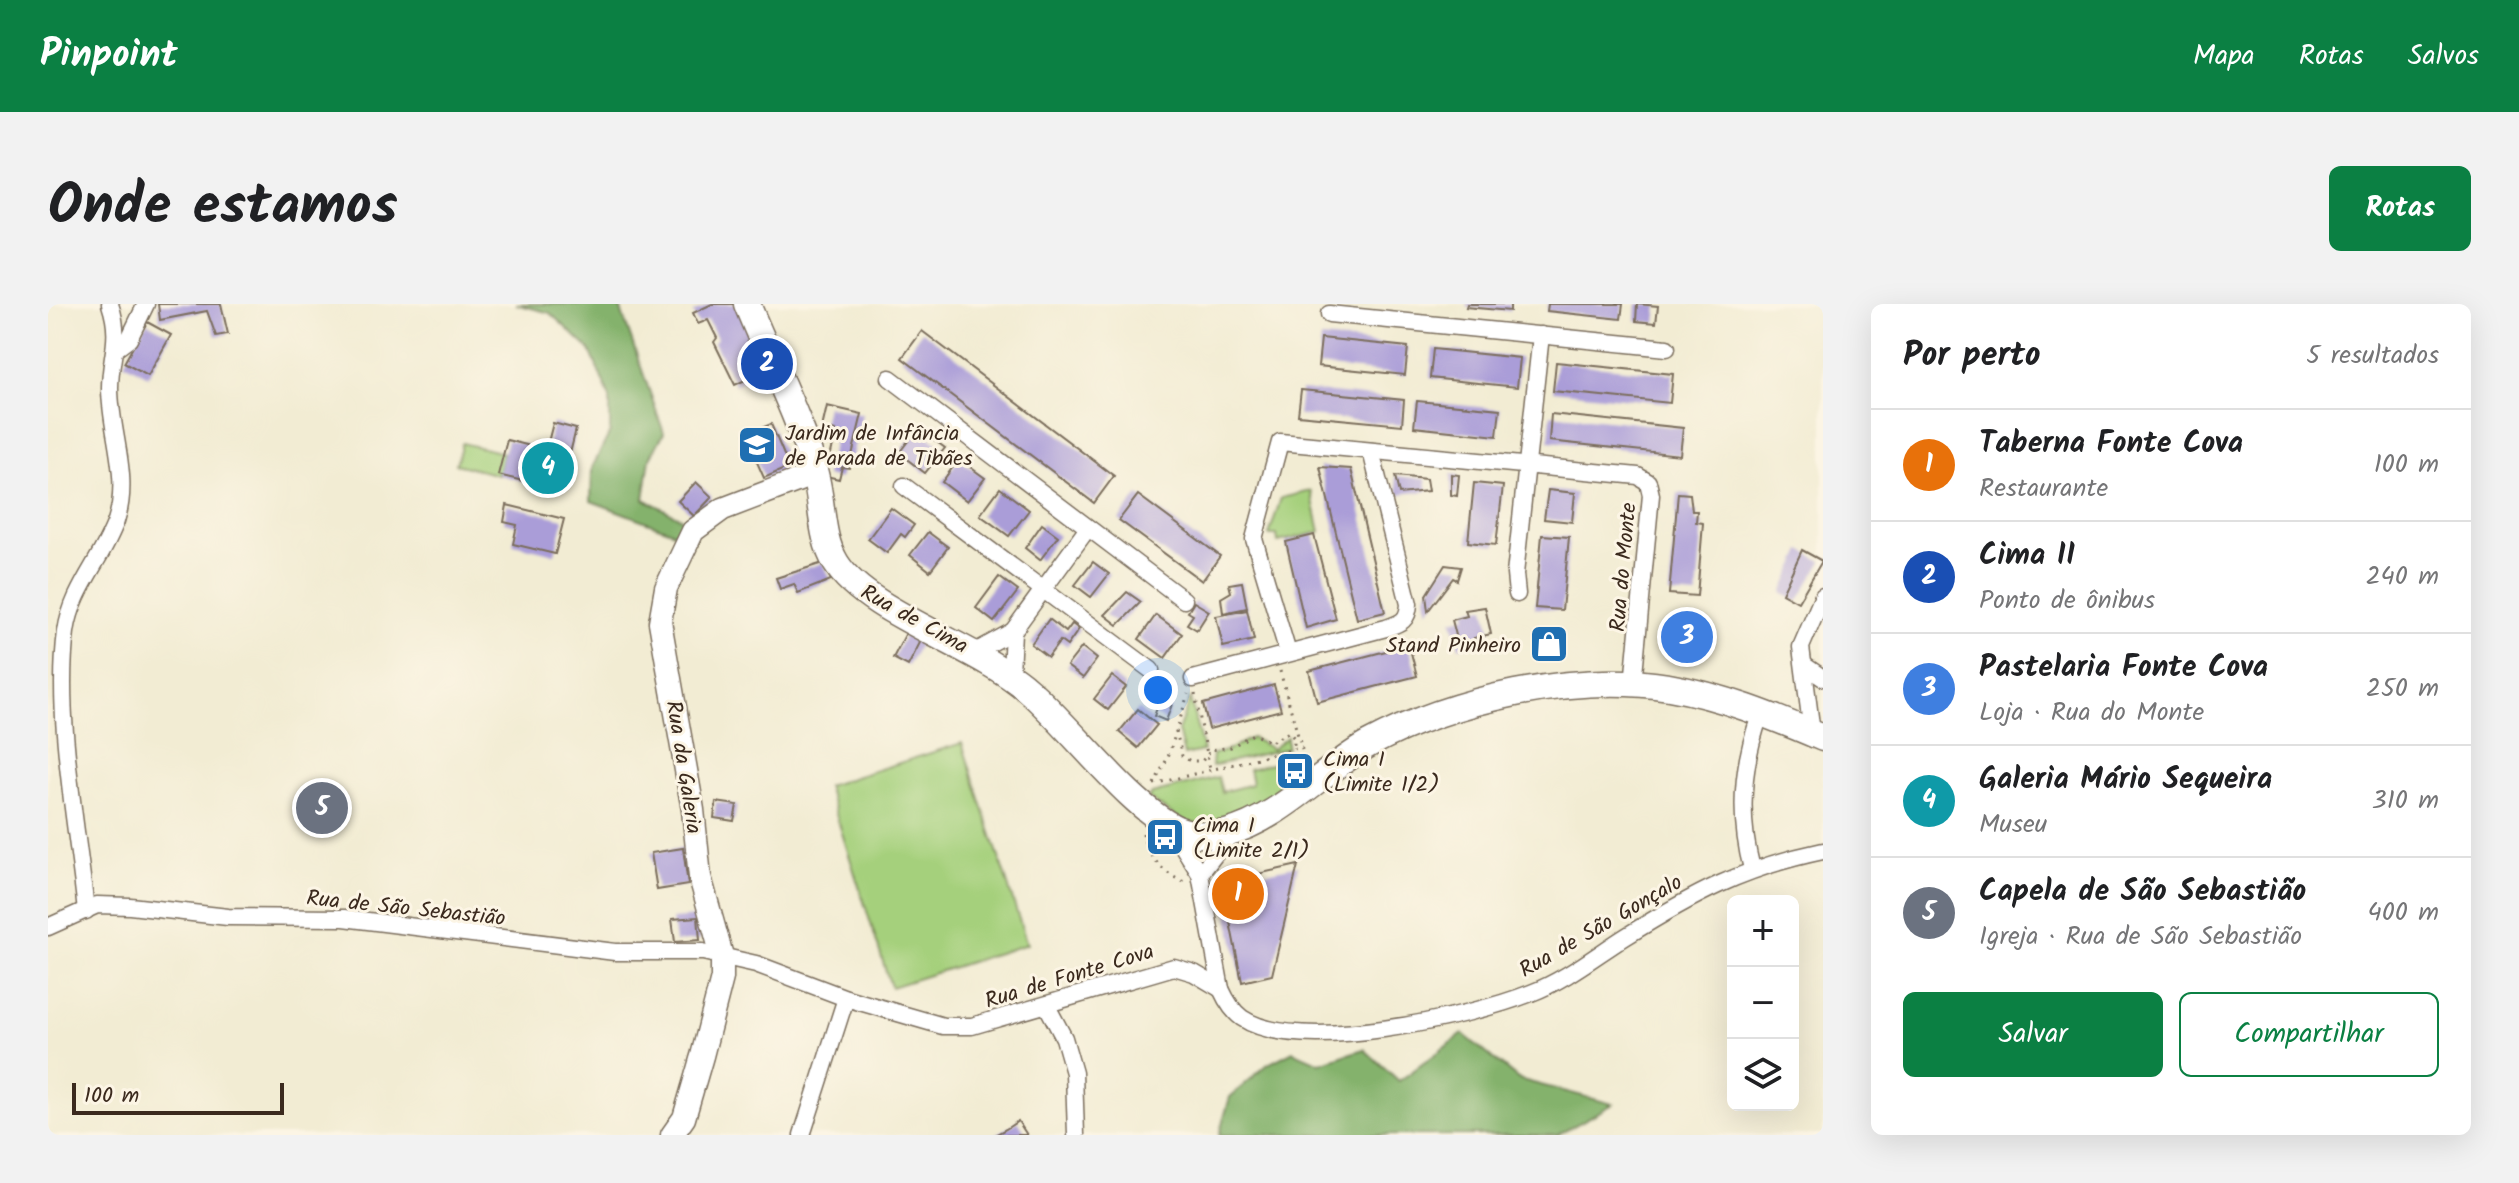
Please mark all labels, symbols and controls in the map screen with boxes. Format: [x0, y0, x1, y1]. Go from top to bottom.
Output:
text: Pinpoint [40, 26, 178, 86]
text: Mapa [2193, 34, 2255, 79]
text: Rotas [2299, 34, 2364, 79]
text: Salvos [2408, 34, 2479, 79]
text: Onde estamos [48, 163, 398, 253]
button: Rotas [2329, 166, 2471, 251]
text: Por perto [1903, 329, 2041, 383]
pin: 2 [741, 334, 793, 394]
text: 5 resultados [2306, 335, 2439, 377]
place label: Jardim de Infância de Parada de Tibães [785, 417, 973, 477]
text: Taberna Fonte Cova [1979, 420, 2243, 468]
school or university icon: Jardim de Infância de Parada de Tibães [736, 424, 778, 466]
pin: 4 [522, 438, 574, 498]
text: 1 [1925, 444, 1933, 486]
text: 100 m [2374, 444, 2439, 486]
text: Restaurante [1979, 468, 2108, 510]
street label: Rua do Monte [1601, 501, 1648, 633]
text: Cima II [1979, 532, 2075, 580]
text: 2 [1921, 556, 1937, 598]
text: 240 m [2365, 556, 2439, 598]
street label: Rua de Cima [853, 576, 974, 664]
text: Ponto de ônibus [1979, 580, 2155, 622]
pin: 3 [1661, 607, 1713, 667]
shop icon: Stand Pinheiro [1528, 623, 1570, 665]
place label: Stand Pinheiro [1386, 629, 1521, 664]
text: Pastelaria Fonte Cova [1979, 644, 2268, 692]
text: 3 [1922, 668, 1936, 710]
text: 250 m [2366, 668, 2439, 710]
your location [1138, 670, 1178, 710]
text: Loja · Rua do Monte [1979, 692, 2204, 734]
street label: Rua da Galeria [655, 698, 710, 837]
place label: Cima I (Limite 1/2) [1323, 743, 1439, 803]
bus stop icon: Cima I (Limite 1/2) [1274, 750, 1316, 792]
text: Galeria Mário Sequeira [1979, 756, 2272, 804]
pin: 5 [296, 778, 348, 838]
text: 4 [1922, 780, 1936, 822]
text: 310 m [2372, 780, 2439, 822]
text: Museu [1979, 804, 2047, 846]
place label: Cima I (Limite 2/1) [1193, 809, 1309, 869]
bus stop icon: Cima I (Limite 2/1) [1144, 816, 1186, 858]
pin: 1 [1212, 864, 1264, 924]
street label: Rua de São Gonçalo [1513, 866, 1690, 988]
text: Capela de São Sebastião [1979, 868, 2306, 916]
street label: Rua de São Sebastião [304, 882, 507, 937]
text: 5 [1922, 892, 1936, 934]
text: 400 m [2368, 892, 2439, 934]
map controls [1727, 895, 1799, 1111]
button: + [1727, 895, 1799, 967]
text: Igreja · Rua de São Sebastião [1979, 916, 2302, 958]
street label: Rua de Fonte Cova [981, 935, 1159, 1020]
button: − [1727, 967, 1799, 1039]
button: Salvar [1903, 992, 2163, 1077]
button: Compartilhar [2179, 992, 2439, 1077]
button: layers [1727, 1039, 1799, 1111]
scale bar [72, 1079, 284, 1115]
text: 100 m [84, 1079, 139, 1114]

